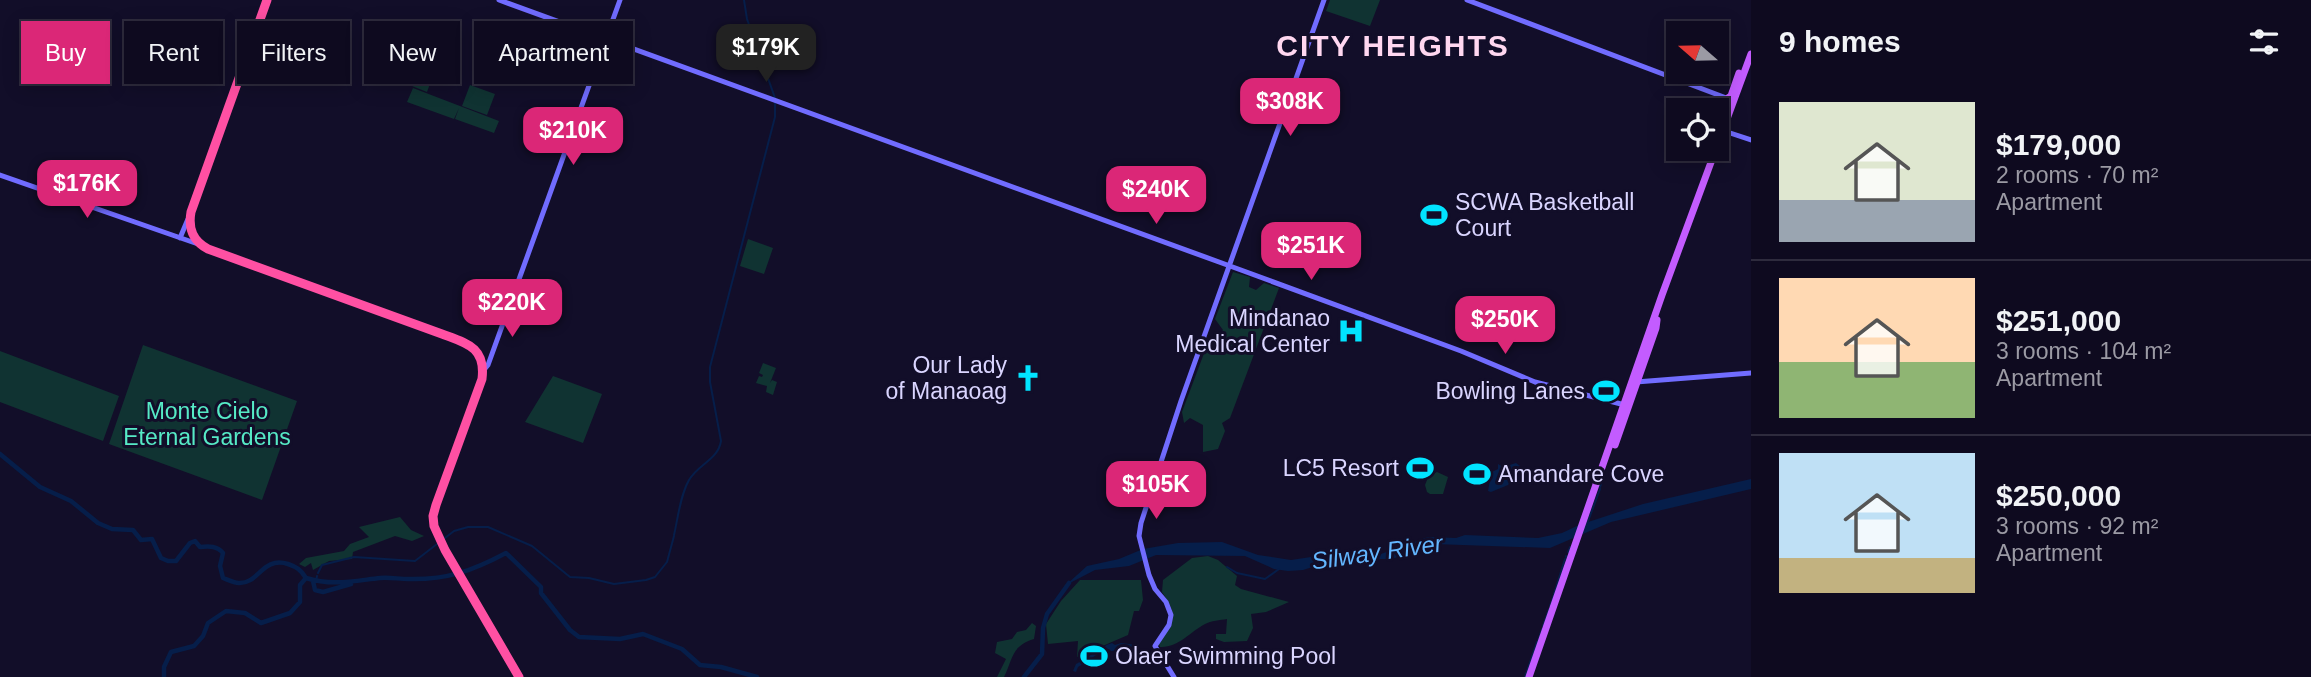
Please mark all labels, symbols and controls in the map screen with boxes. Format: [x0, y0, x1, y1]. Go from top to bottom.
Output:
chip: Buy [21, 21, 110, 84]
chip: Rent [124, 21, 223, 84]
chip: Filters [237, 21, 350, 84]
chip: New [364, 21, 460, 84]
chip: Apartment [474, 21, 633, 84]
north arrow [1666, 21, 1729, 84]
map controls [1666, 21, 1729, 161]
icon: filters [2245, 23, 2283, 61]
pin: $179K [717, 24, 815, 84]
text: 9 homes [1779, 25, 1901, 58]
district label: CITY HEIGHTS [1276, 29, 1510, 62]
text: $179K [732, 34, 800, 60]
pin: $308K [1241, 78, 1339, 138]
text: $308K [1256, 88, 1324, 114]
button: locate [1666, 98, 1729, 161]
pin: $210K [524, 108, 622, 167]
text: $210K [539, 117, 607, 143]
text: $179,000 [1996, 128, 2121, 161]
icon: home [1835, 130, 1919, 214]
pin: $176K [38, 160, 136, 220]
text: 2 rooms · 70 m² [1996, 162, 2158, 188]
pin: $240K [1107, 166, 1205, 226]
text: $176K [53, 170, 121, 196]
text: $240K [1122, 176, 1190, 202]
place label: SCWA Basketball Court [1455, 189, 1634, 241]
text: Apartment [1996, 189, 2102, 215]
sports icon: SCWA Basketball Court [1419, 200, 1449, 230]
pin: $251K [1262, 222, 1360, 282]
text: $251K [1277, 232, 1345, 258]
pin: $220K [463, 280, 561, 339]
text: $220K [478, 289, 546, 315]
pin: $250K [1456, 296, 1554, 356]
text: $251,000 [1996, 304, 2121, 337]
place label: Mindanao Medical Center [1175, 305, 1330, 357]
text: $250K [1471, 306, 1539, 332]
icon: home [1835, 306, 1919, 390]
hospital icon: Mindanao Medical Center [1336, 316, 1366, 346]
text: 3 rooms · 104 m² [1996, 338, 2171, 364]
place label: Our Lady of Manaoag [886, 352, 1007, 404]
church icon: Our Lady of Manaoag [1013, 363, 1043, 393]
text: Apartment [1996, 365, 2102, 391]
sports icon: Bowling Lanes [1591, 376, 1621, 406]
place label: Bowling Lanes [1435, 378, 1585, 404]
park label: Monte Cielo Eternal Gardens [123, 398, 291, 450]
sports icon: LC5 Resort [1405, 453, 1435, 483]
place label: LC5 Resort [1283, 455, 1400, 481]
sports icon: Amandare Cove [1462, 459, 1492, 489]
place label: Amandare Cove [1498, 461, 1664, 487]
pin: $105K [1107, 462, 1205, 521]
text: $105K [1122, 471, 1190, 497]
text: $250,000 [1996, 479, 2121, 512]
icon: home [1835, 481, 1919, 565]
text: 3 rooms · 92 m² [1996, 513, 2158, 539]
water label: Silway River [1310, 529, 1445, 575]
text: Apartment [1996, 540, 2102, 566]
sports icon: Olaer Swimming Pool [1079, 641, 1109, 671]
place label: Olaer Swimming Pool [1115, 643, 1336, 669]

